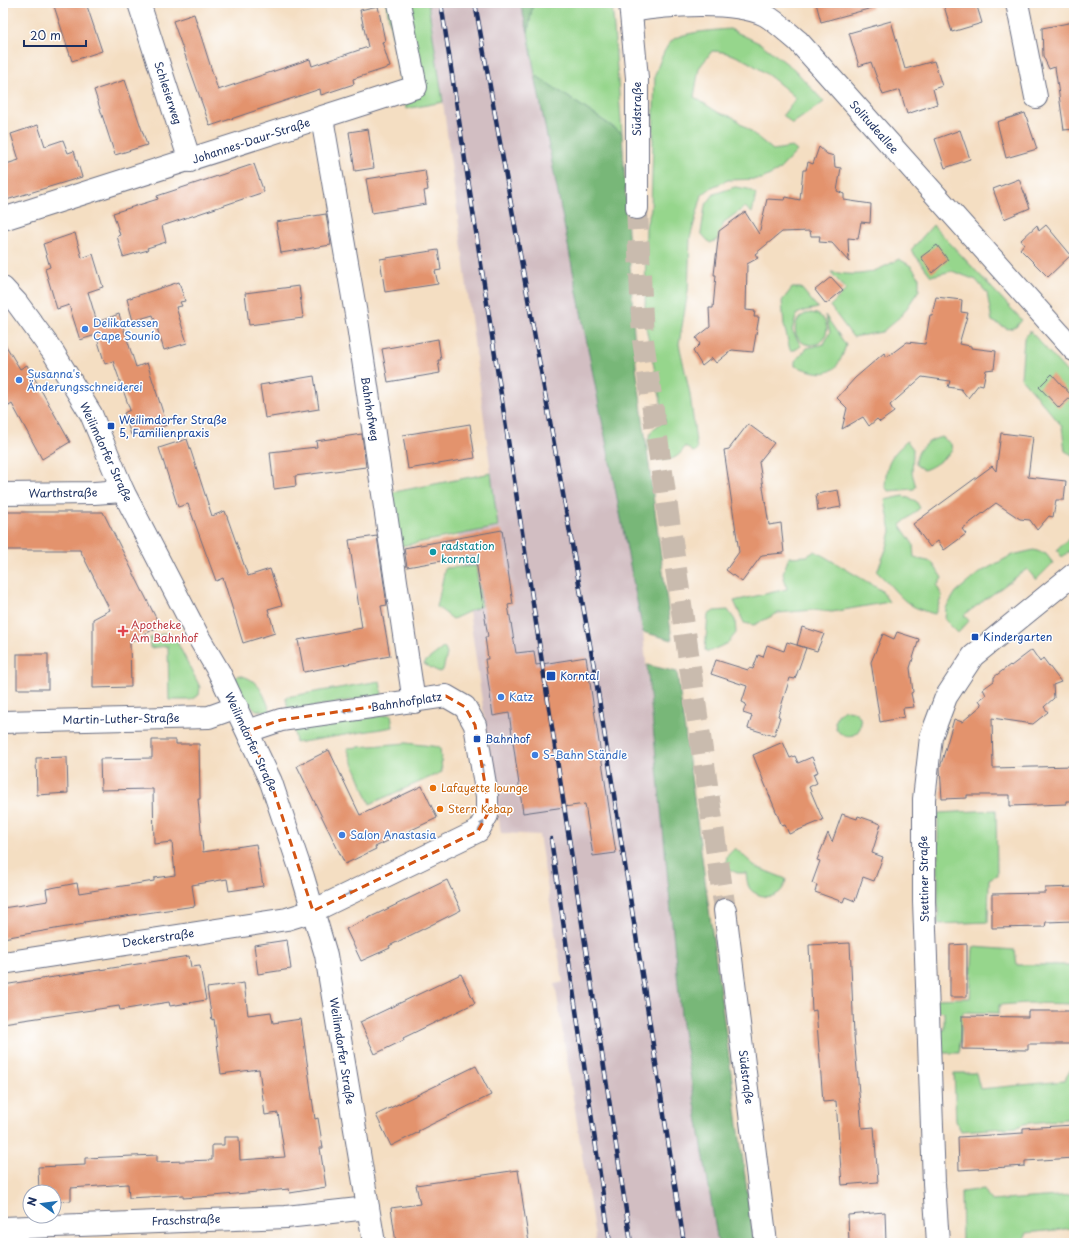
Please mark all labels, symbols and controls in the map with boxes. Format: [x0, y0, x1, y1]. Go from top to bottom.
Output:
scale bar [24, 22, 86, 48]
text: 20 m [30, 26, 61, 44]
street label: Schlesierweg [150, 59, 187, 127]
street label: Südstraße [628, 82, 645, 136]
street label: Solitudeallee [846, 96, 903, 157]
street label: Johannes-Daur-Straße [190, 113, 312, 168]
place label: Delikatessen Cape Sounío [93, 314, 160, 344]
marker: Delikatessen Cape Sounío [80, 324, 90, 334]
place label: Susanna's Änderungsschneiderei [27, 365, 142, 395]
marker: Susanna's Änderungsschneiderei [14, 375, 24, 385]
street label: Bahnhofweg [357, 375, 384, 443]
street label: Weilimdorfer Straße [76, 399, 137, 504]
place label: Weilimdorfer Straße 5, Familienpraxis [119, 411, 227, 441]
marker: Weilimdorfer Straße 5, Familienpraxis [106, 421, 116, 431]
street label: Warthstraße [28, 483, 98, 502]
place label: radstation korntal [441, 537, 495, 567]
marker: radstation korntal [428, 547, 438, 557]
place label: Apotheke Am Bahnhof [131, 616, 199, 646]
marker: Apotheke Am Bahnhof [118, 626, 128, 636]
place label: Kindergarten [983, 628, 1053, 645]
marker: Kindergarten [970, 632, 980, 642]
place label: Korntal [560, 667, 599, 684]
marker: Korntal [545, 670, 557, 682]
street label: Bahnhofplatz [369, 687, 443, 716]
place label: Katz [509, 688, 533, 705]
street label: Weilimdorfer Straße [221, 689, 282, 794]
marker: Katz [496, 692, 506, 702]
one-way arrow [342, 708, 354, 714]
street label: Martin-Luther-Straße [62, 709, 180, 728]
place label: Bahnhof [485, 730, 531, 747]
marker: Bahnhof [472, 734, 482, 744]
place label: S-Bahn Ständle [543, 746, 627, 763]
marker: S-Bahn Ständle [530, 750, 540, 760]
one-way arrow [479, 761, 485, 773]
place label: Lafayette lounge [441, 779, 528, 796]
marker: Lafayette lounge [428, 783, 438, 793]
place label: Stern Kebap [448, 800, 513, 817]
marker: Stern Kebap [435, 804, 445, 814]
one-way arrow [477, 821, 485, 831]
place label: Salon Anastasia [350, 826, 436, 843]
marker: Salon Anastasia [337, 830, 347, 840]
street label: Stettiner Straße [914, 835, 933, 923]
one-way arrow [343, 891, 354, 897]
street label: Deckerstraße [121, 924, 195, 951]
street label: Weilimdorfer Straße [326, 996, 359, 1106]
street label: Südstraße [735, 1049, 758, 1105]
north arrow [22, 1184, 62, 1224]
text: N [23, 1195, 41, 1208]
street label: Fraschstraße [151, 1210, 221, 1229]

